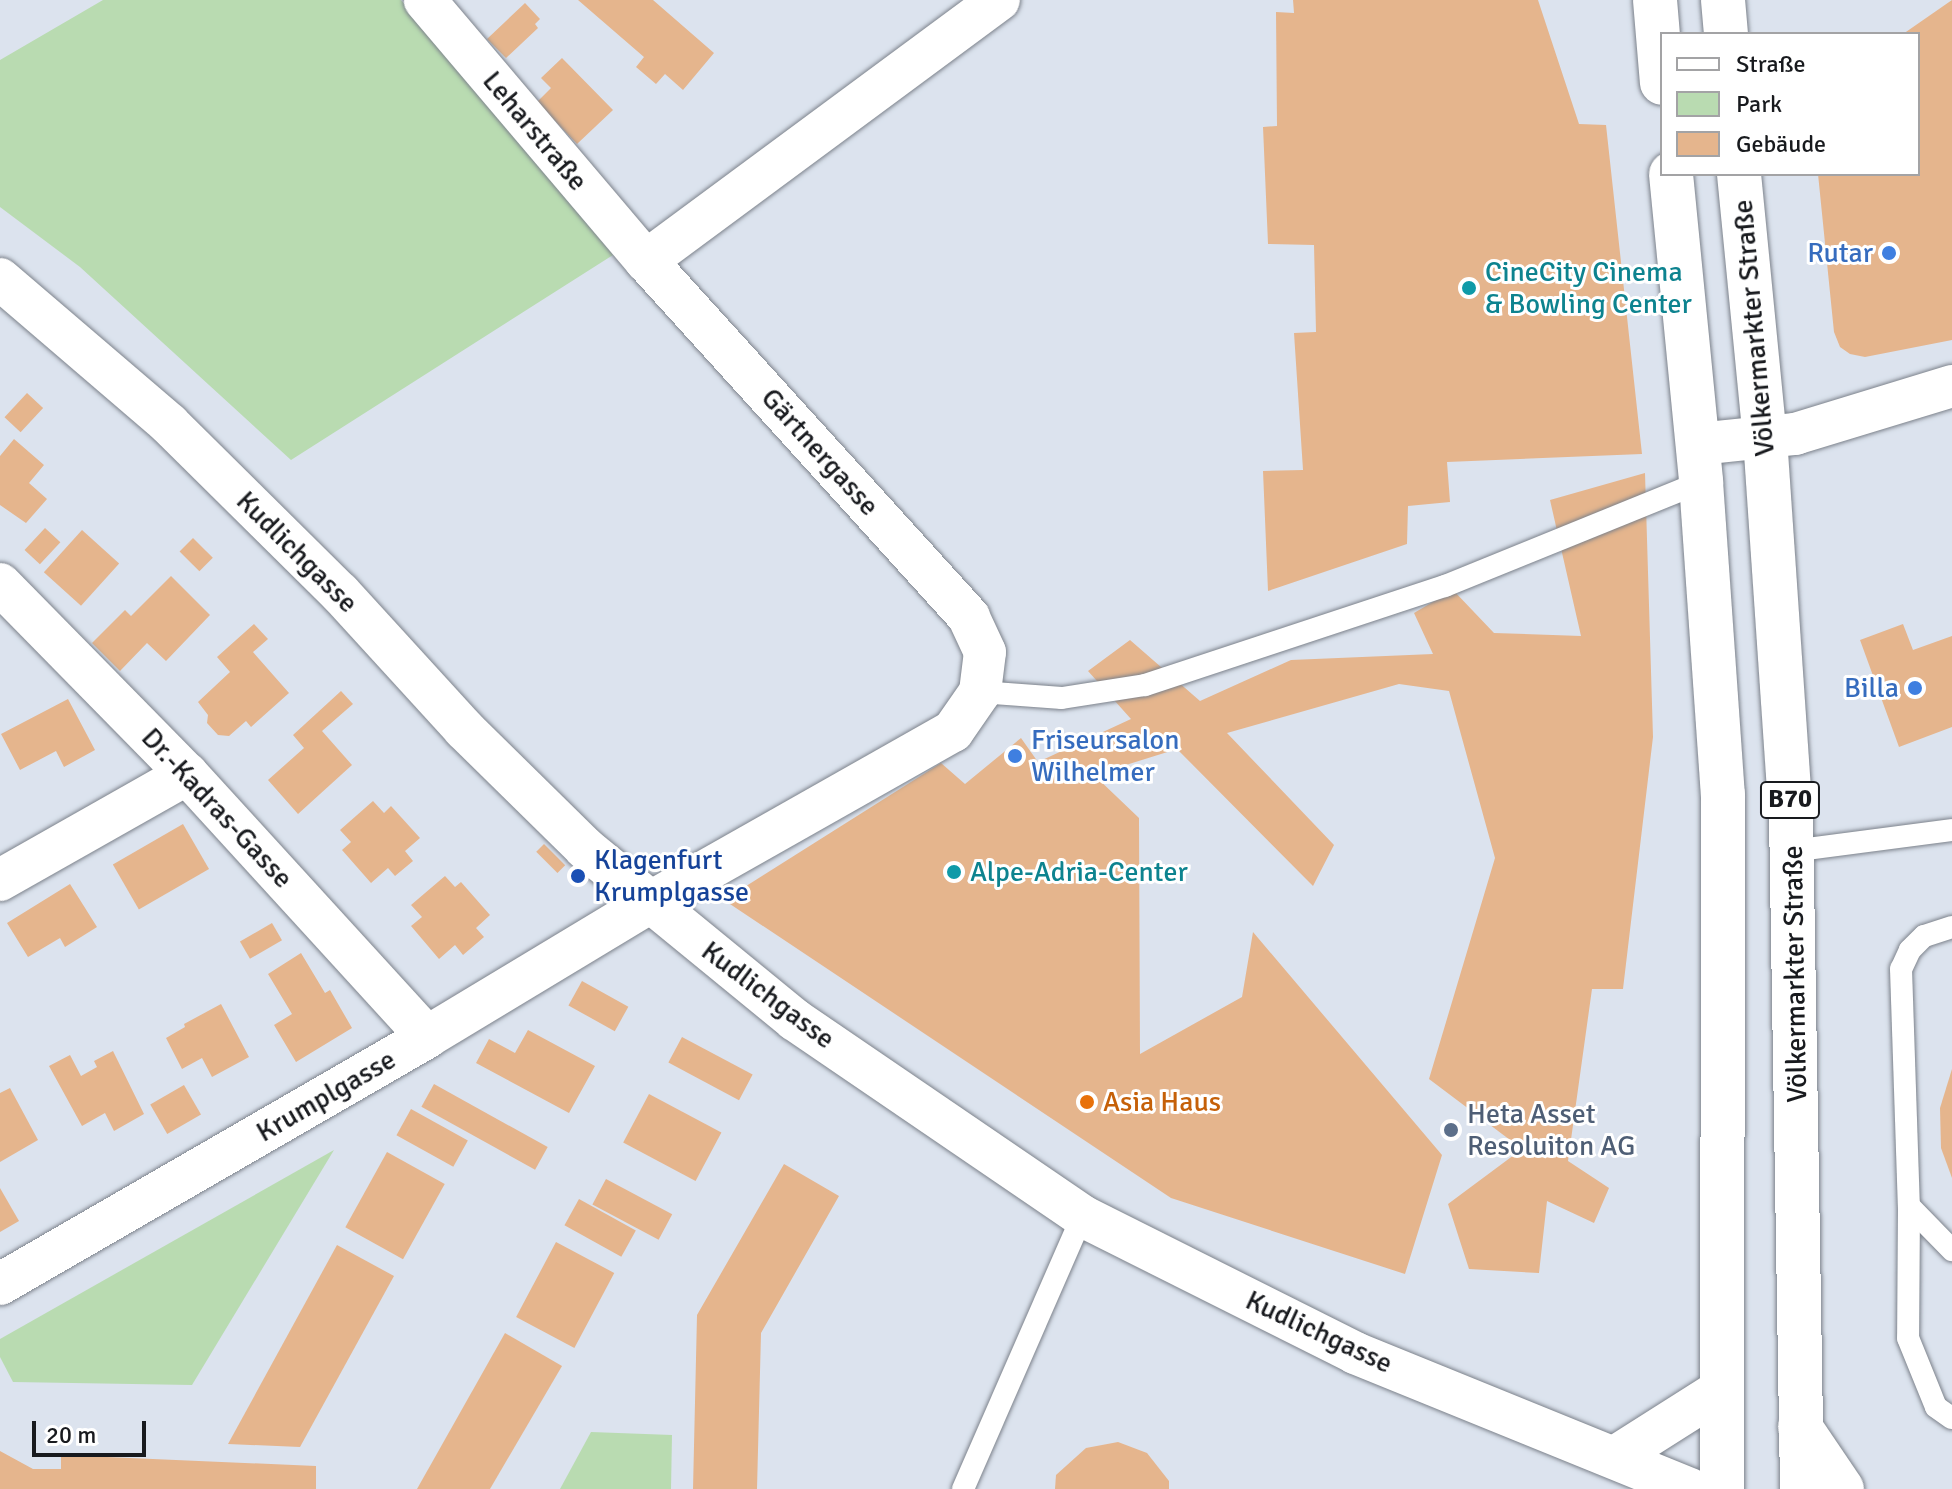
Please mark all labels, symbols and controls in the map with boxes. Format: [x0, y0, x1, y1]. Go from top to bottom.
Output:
legend [1660, 32, 1920, 176]
text: Straße [1736, 49, 1806, 79]
street label: Leharstraße [475, 64, 595, 198]
text: Park [1736, 89, 1782, 119]
text: Gebäude [1736, 129, 1826, 159]
street label: Völkermarkter Straße [1726, 198, 1782, 458]
place label: Rutar [1807, 236, 1873, 270]
marker: Rutar [1880, 244, 1898, 262]
place label: CineCity Cinema & Bowling Center [1485, 255, 1692, 321]
marker: CineCity Cinema & Bowling Center [1460, 279, 1478, 297]
street label: Gärtnergasse [754, 381, 886, 523]
street label: Kudlichgasse [229, 484, 365, 620]
place label: Billa [1844, 671, 1899, 705]
marker: Billa [1906, 679, 1924, 697]
street label: Dr.-Kadras-Gasse [134, 721, 300, 895]
place label: Friseursalon Wilhelmer [1031, 723, 1179, 789]
marker: Friseursalon Wilhelmer [1006, 747, 1024, 765]
road number: B70 [1758, 778, 1822, 822]
place label: Klagenfurt Krumplgasse [594, 843, 749, 909]
street label: Völkermarkter Straße [1776, 845, 1814, 1103]
place label: Alpe-Adria-Center [970, 855, 1188, 889]
marker: Alpe-Adria-Center [945, 863, 963, 881]
marker: Klagenfurt Krumplgasse [569, 867, 587, 885]
street label: Kudlichgasse [695, 934, 841, 1056]
street label: Krumplgasse [250, 1043, 402, 1149]
place label: Asia Haus [1103, 1085, 1221, 1119]
marker: Asia Haus [1078, 1093, 1096, 1111]
place label: Heta Asset Resoluiton AG [1467, 1097, 1635, 1163]
marker: Heta Asset Resoluiton AG [1442, 1121, 1460, 1139]
street label: Kudlichgasse [1240, 1283, 1398, 1381]
scale bar [36, 1405, 150, 1455]
text: 20 m [46, 1420, 96, 1450]

